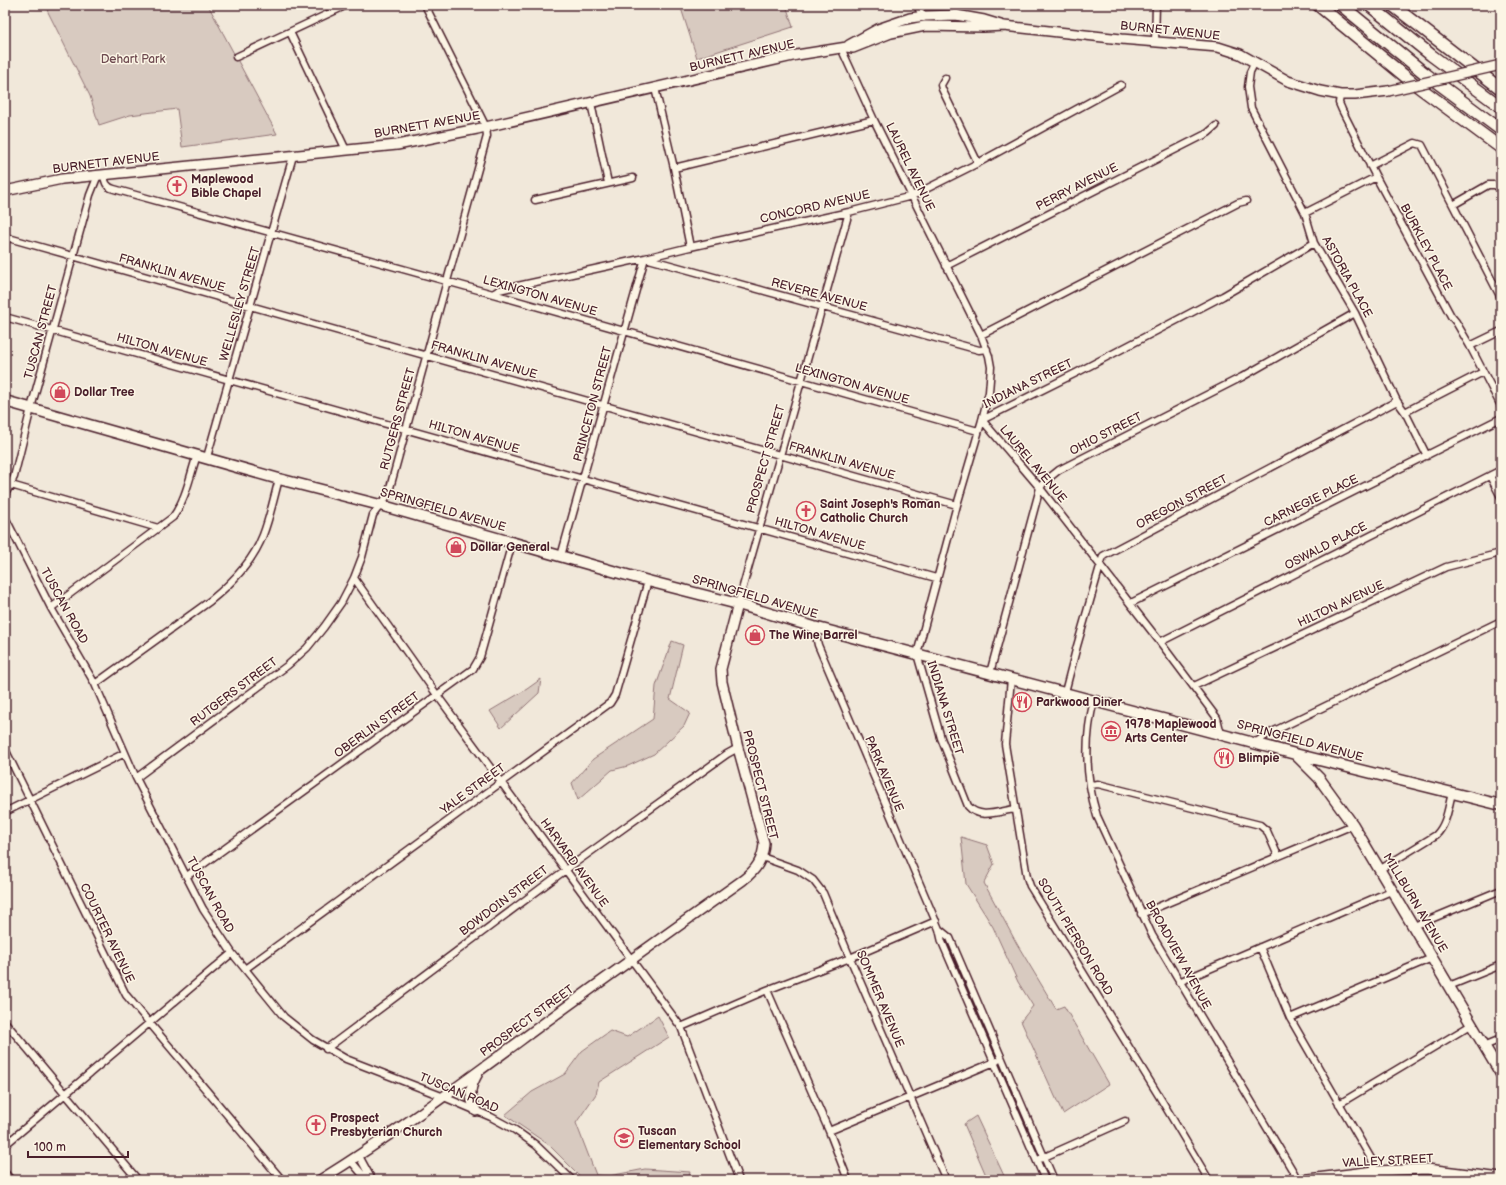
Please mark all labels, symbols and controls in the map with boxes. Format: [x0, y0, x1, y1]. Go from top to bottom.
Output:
street label: BURNET AVENUE [1119, 18, 1221, 44]
street label: BURNETT AVENUE [688, 37, 796, 75]
park label: Dehart Park [101, 52, 165, 67]
street label: BURNETT AVENUE [373, 108, 481, 142]
street label: LAUREL AVENUE [882, 120, 938, 214]
street label: BURNETT AVENUE [52, 149, 160, 177]
street label: PERRY AVENUE [1033, 160, 1121, 214]
place label: Maplewood Bible Chapel [191, 172, 261, 201]
church icon: Maplewood Bible Chapel [166, 175, 188, 197]
street label: CONCORD AVENUE [759, 187, 871, 227]
street label: BURKLEY PLACE [1397, 201, 1455, 293]
street label: ASTORIA PLACE [1318, 234, 1376, 320]
street label: WELLESLEY STREET [216, 244, 264, 363]
street label: FRANKLIN AVENUE [117, 251, 227, 295]
street label: LEXINGTON AVENUE [481, 273, 599, 320]
street label: REVERE AVENUE [769, 275, 869, 315]
street label: TUSCAN STREET [21, 282, 61, 381]
street label: HILTON AVENUE [115, 330, 209, 370]
street label: FRANKLIN AVENUE [429, 338, 539, 382]
street label: PRINCETON STREET [570, 344, 616, 463]
street label: INDIANA STREET [981, 355, 1076, 412]
street label: LEXINGTON AVENUE [793, 361, 911, 408]
street label: RUTGERS STREET [377, 365, 419, 472]
shop icon: Dollar Tree [49, 381, 71, 403]
place label: Dollar Tree [74, 385, 135, 400]
street label: PROSPECT STREET [743, 402, 789, 515]
street label: OHIO STREET [1067, 409, 1146, 459]
street label: HILTON AVENUE [427, 417, 521, 457]
street label: LAUREL AVENUE [996, 422, 1070, 506]
street label: FRANKLIN AVENUE [787, 439, 897, 483]
street label: OREGON STREET [1134, 471, 1231, 532]
street label: CARNEGIE PLACE [1261, 472, 1361, 530]
street label: SPRINGFIELD AVENUE [378, 485, 508, 535]
place label: Saint Joseph's Roman Catholic Church [820, 497, 941, 526]
church icon: Saint Joseph's Roman Catholic Church [795, 500, 817, 522]
street label: HILTON AVENUE [773, 514, 867, 554]
street label: OSWALD PLACE [1282, 519, 1370, 573]
shop icon: Dollar General [445, 536, 467, 558]
place label: Dollar General [470, 540, 550, 555]
street label: TUSCAN ROAD [37, 565, 91, 647]
street label: SPRINGFIELD AVENUE [690, 572, 820, 622]
street label: HILTON AVENUE [1295, 577, 1387, 631]
shop icon: The Wine Barrel [744, 624, 766, 646]
place label: The Wine Barrel [769, 628, 858, 643]
street label: RUTGERS STREET [187, 654, 281, 730]
street label: INDIANA STREET [924, 659, 967, 758]
street label: OBERLIN STREET [331, 688, 423, 761]
restaurant icon: Parkwood Diner [1011, 691, 1033, 713]
place label: Parkwood Diner [1036, 695, 1122, 710]
place label: 1978 Maplewood Arts Center [1124, 717, 1217, 746]
street label: SPRINGFIELD AVENUE [1235, 717, 1365, 765]
museum icon: 1978 Maplewood Arts Center [1100, 720, 1122, 742]
street label: PROSPECT STREET [739, 729, 781, 842]
street label: PARK AVENUE [861, 734, 907, 814]
restaurant icon: Blimpie [1213, 747, 1235, 769]
place label: Blimpie [1238, 751, 1279, 766]
street label: YALE STREET [437, 760, 509, 818]
street label: HARVARD AVENUE [537, 816, 611, 910]
street label: MILLBURN AVENUE [1379, 851, 1451, 955]
street label: TUSCAN ROAD [183, 854, 237, 936]
street label: BOWDOIN STREET [457, 862, 552, 939]
street label: SOUTH PIERSON ROAD [1034, 876, 1116, 999]
street label: COURTER AVENUE [76, 881, 138, 985]
street label: BROADVIEW AVENUE [1142, 898, 1214, 1012]
street label: SOMMER AVENUE [853, 948, 907, 1050]
street label: PROSPECT STREET [477, 981, 577, 1060]
street label: TUSCAN ROAD [417, 1070, 501, 1117]
place label: Prospect Presbyterian Church [330, 1111, 442, 1140]
church icon: Prospect Presbyterian Church [305, 1114, 327, 1136]
place label: Tuscan Elementary School [638, 1124, 741, 1153]
school or university icon: Tuscan Elementary School [613, 1127, 635, 1149]
scale bar [28, 1133, 128, 1159]
text: 100 m [34, 1140, 66, 1155]
street label: VALLEY STREET [1342, 1151, 1435, 1171]

